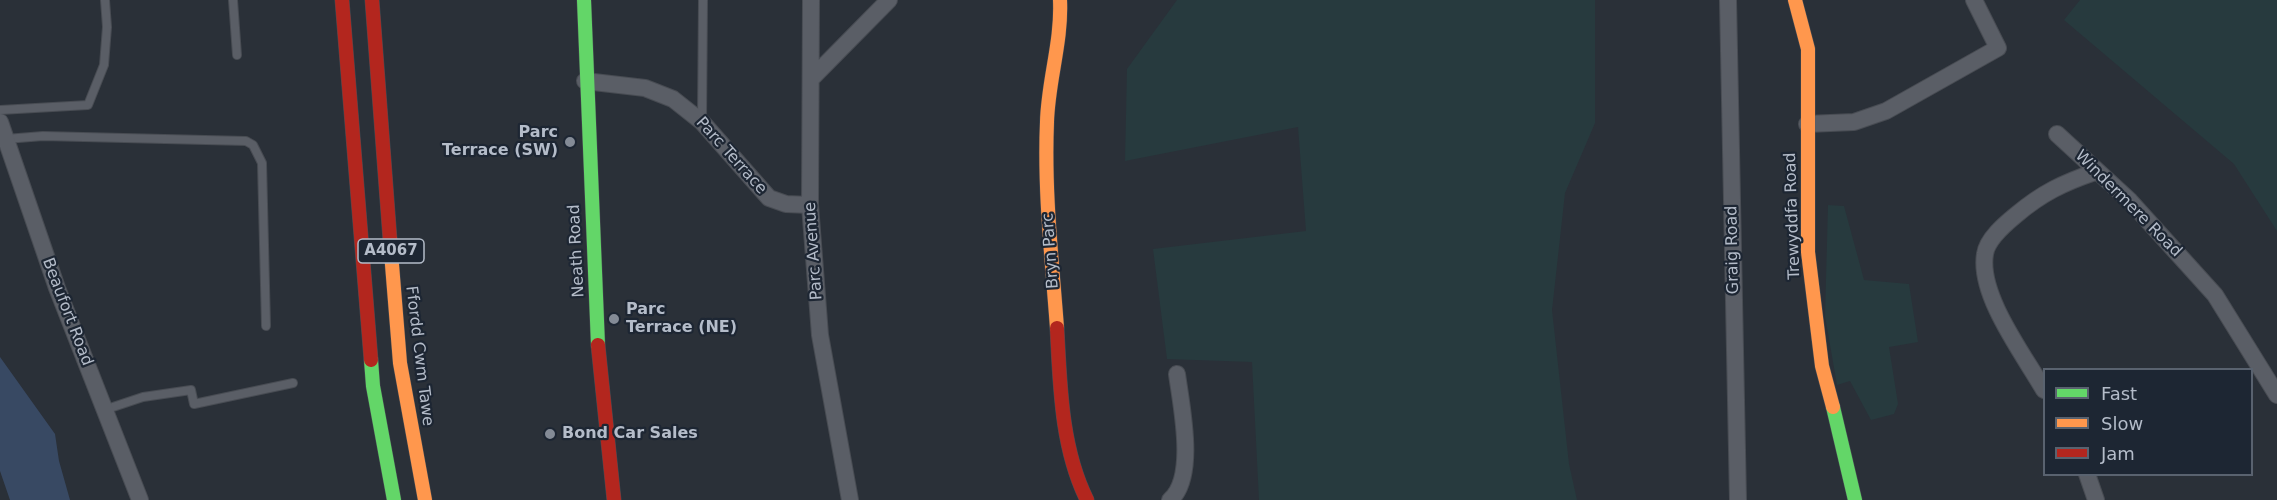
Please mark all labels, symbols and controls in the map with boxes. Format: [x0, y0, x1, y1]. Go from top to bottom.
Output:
street label: Parc Terrace [691, 114, 771, 198]
place label: Parc Terrace (SW) [442, 123, 558, 161]
marker: Parc Terrace (SW) [563, 135, 577, 149]
street label: Windermere Road [2071, 147, 2185, 261]
street label: Trewyddfa Road [1781, 152, 1805, 280]
street label: Parc Avenue [801, 201, 827, 301]
street label: Neath Road [565, 204, 589, 298]
street label: Graig Road [1723, 206, 1743, 294]
street label: Bryn Parc [1039, 212, 1063, 290]
road number: A4067 [358, 239, 424, 263]
street label: Beaufort Road [38, 255, 96, 369]
street label: Ffordd Cwm Tawe [401, 285, 437, 427]
place label: Parc Terrace (NE) [626, 300, 737, 338]
marker: Parc Terrace (NE) [607, 312, 621, 326]
legend [2043, 368, 2253, 476]
text: Fast [2101, 383, 2137, 404]
text: Slow [2101, 413, 2143, 434]
place label: Bond Car Sales [562, 424, 698, 444]
marker: Bond Car Sales [543, 427, 557, 441]
text: Jam [2101, 443, 2135, 464]

